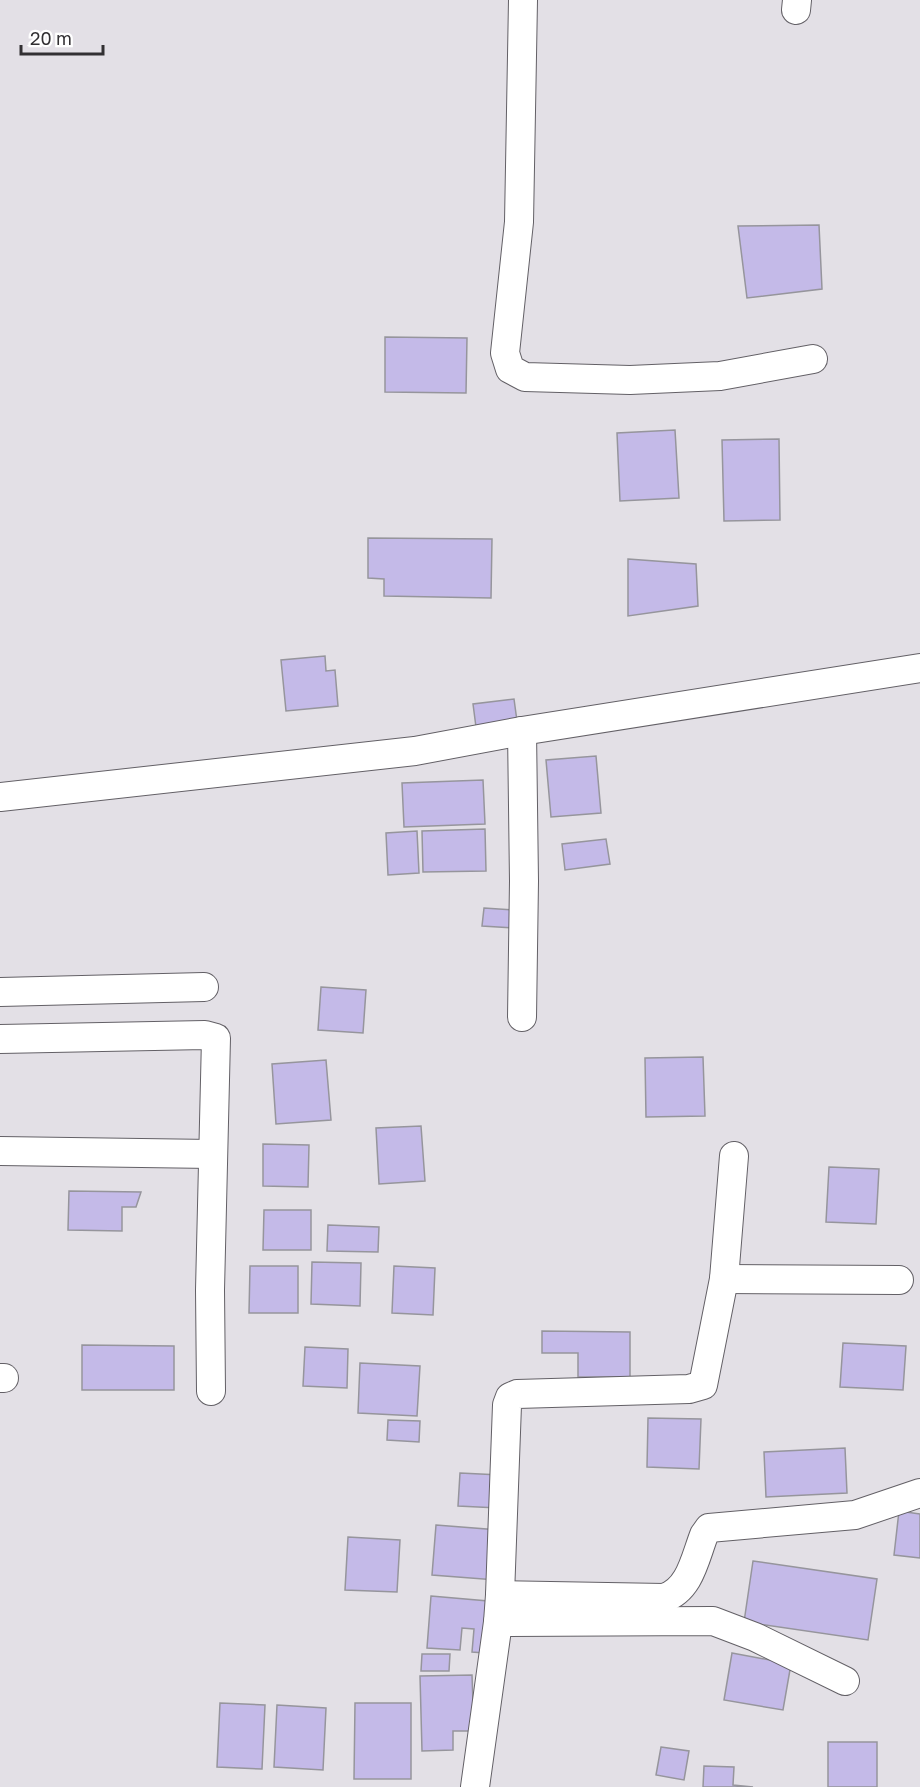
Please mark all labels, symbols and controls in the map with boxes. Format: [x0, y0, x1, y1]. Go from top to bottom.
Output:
scale bar [21, 18, 104, 56]
text: 20 m [30, 27, 72, 49]

